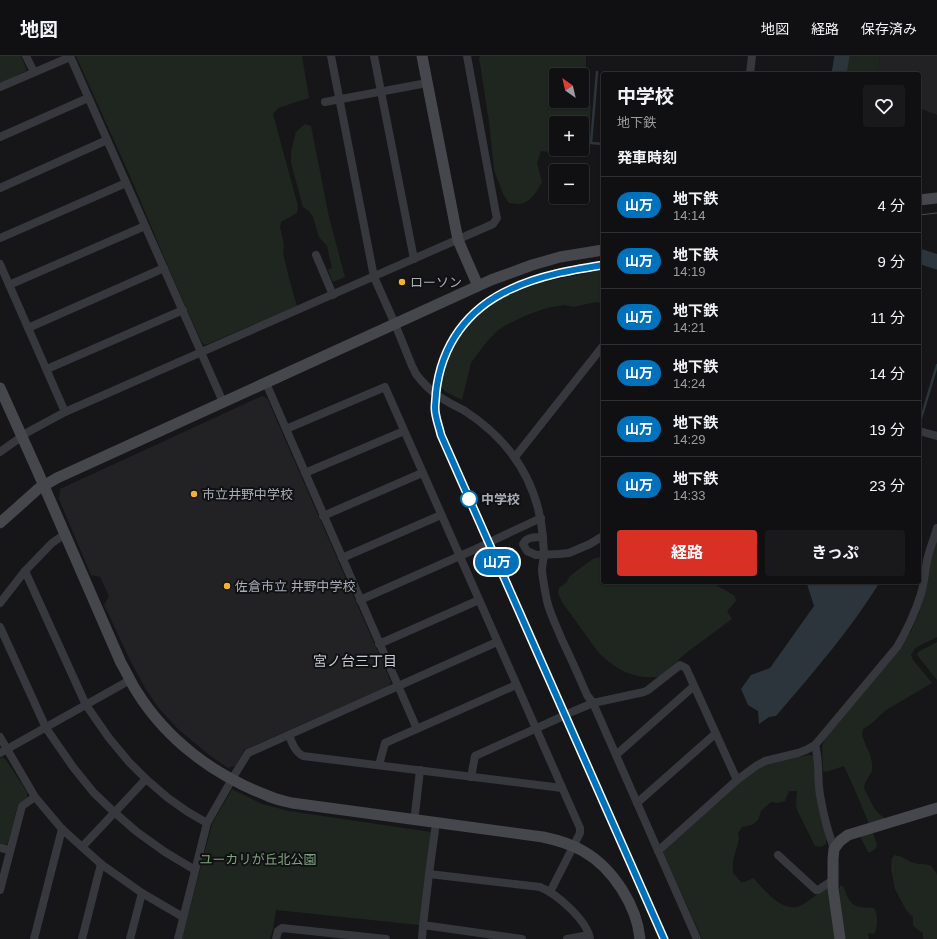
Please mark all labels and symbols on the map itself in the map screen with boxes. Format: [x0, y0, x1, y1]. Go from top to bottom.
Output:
north arrow [549, 68, 589, 108]
place label: ローソン [410, 275, 462, 290]
marker: ローソン [397, 277, 407, 287]
place label: 市立井野中学校 [202, 487, 293, 502]
marker: 市立井野中学校 [189, 489, 199, 499]
marker: 中学校 [460, 490, 478, 508]
place label: 中学校 [481, 492, 520, 507]
line badge: 山万 [479, 549, 515, 575]
place label: 佐倉市立 井野中学校 [235, 579, 356, 594]
marker: 佐倉市立 井野中学校 [222, 581, 232, 591]
district label: 宮ノ台三丁目 [313, 653, 397, 669]
park label: ユーカリが丘北公園 [199, 852, 317, 867]

